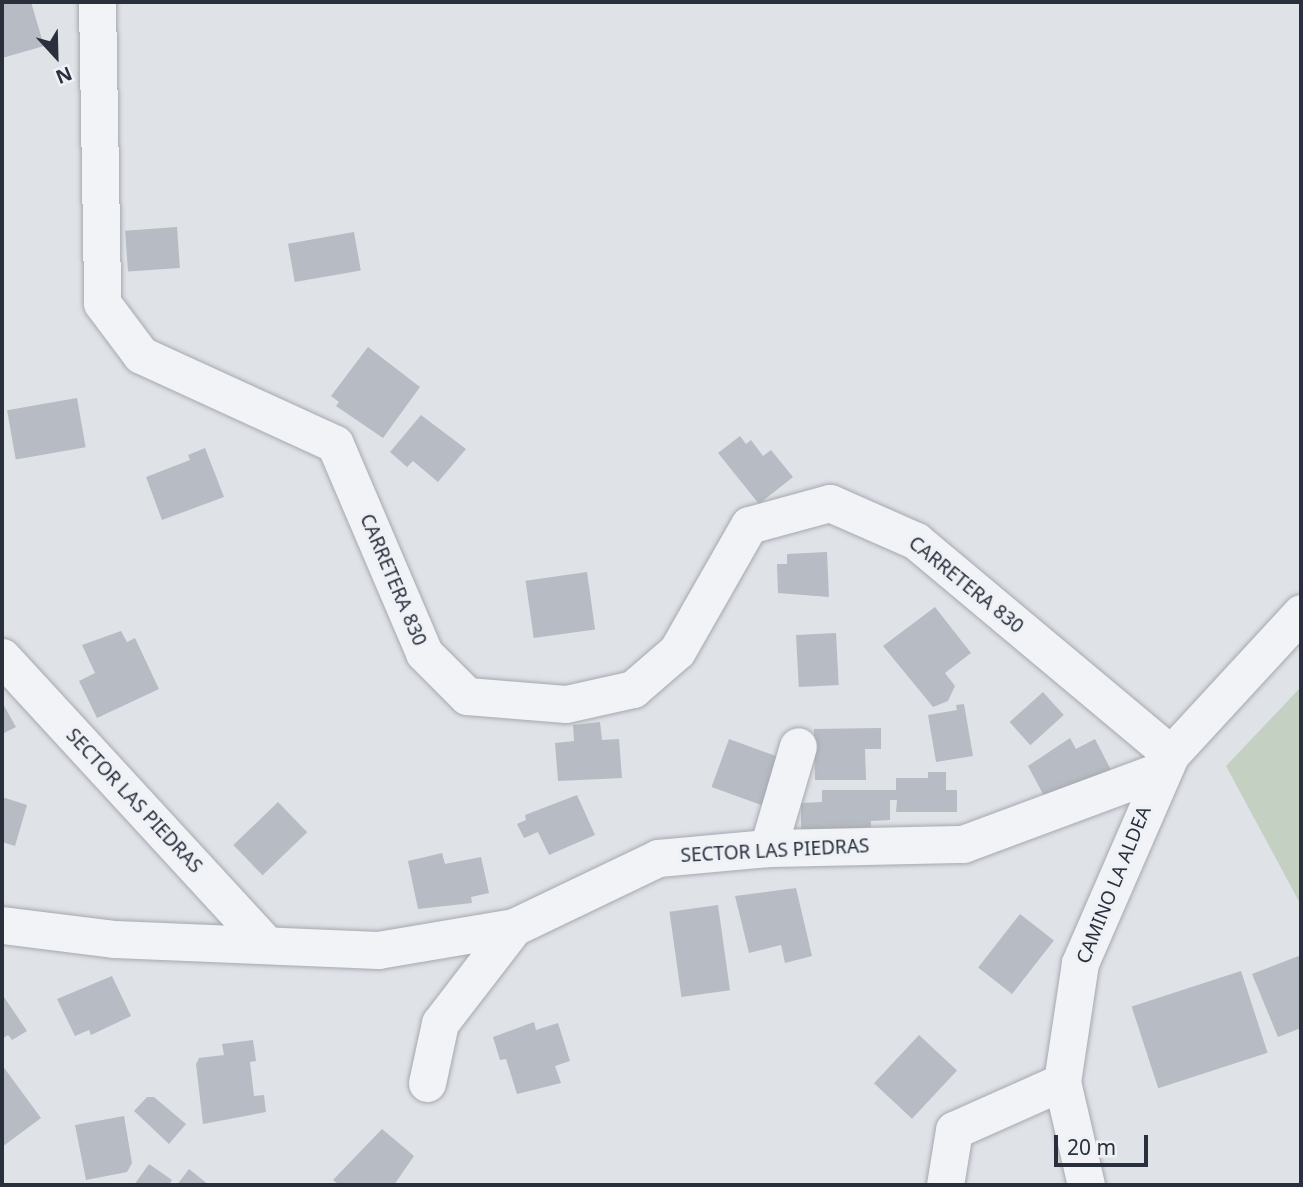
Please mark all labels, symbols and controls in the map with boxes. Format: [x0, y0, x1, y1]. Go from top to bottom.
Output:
north arrow [21, 21, 91, 91]
text: N [52, 61, 76, 90]
street label: CARRETERA 830 [355, 511, 431, 649]
street label: CARRETERA 830 [904, 532, 1028, 638]
street label: SECTOR LAS PIEDRAS [61, 724, 207, 878]
street label: CAMINO LA ALDEA [1072, 803, 1156, 967]
street label: SECTOR LAS PIEDRAS [680, 835, 870, 867]
scale bar [1058, 1120, 1152, 1164]
text: 20 m [1067, 1133, 1116, 1161]

